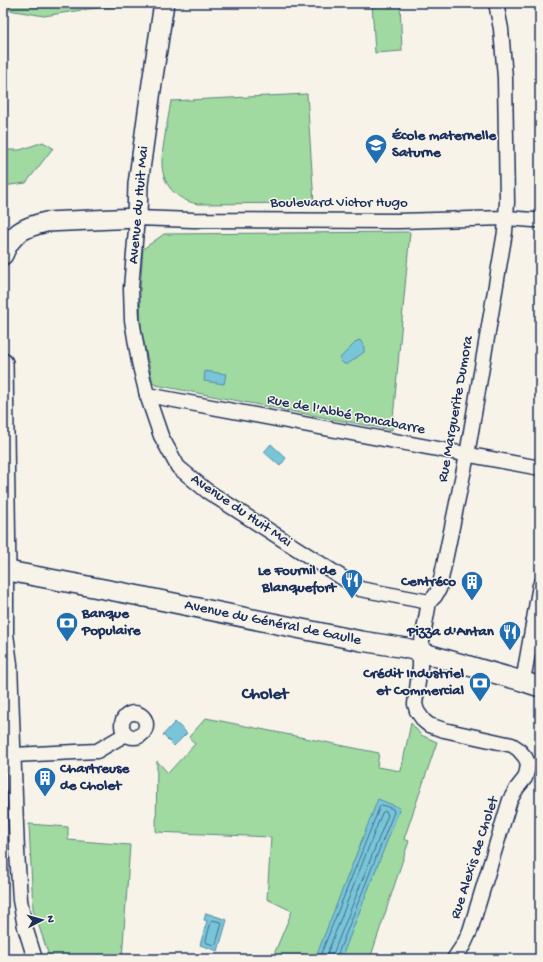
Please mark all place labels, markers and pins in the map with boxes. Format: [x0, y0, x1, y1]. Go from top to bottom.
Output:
place label: École maternelle Saturne [392, 127, 497, 162]
school or university icon: École maternelle Saturne [363, 132, 389, 165]
place label: Le Fournil de Blanquefort [258, 562, 338, 597]
restaurant icon: Le Fournil de Blanquefort [339, 567, 365, 600]
building icon: Centréco [459, 569, 485, 602]
place label: Centréco [400, 573, 456, 591]
place label: Banque Populaire [81, 605, 142, 640]
bank icon: Banque Populaire [54, 610, 80, 643]
restaurant icon: Pizza d'Antan [497, 619, 523, 652]
place label: Pizza d'Antan [406, 623, 495, 641]
place label: Crédit Industriel et Commercial [362, 665, 465, 700]
bank icon: Crédit Industriel et Commercial [467, 670, 493, 703]
place label: Chartreuse de Cholet [59, 760, 131, 795]
building icon: Chartreuse de Cholet [32, 765, 58, 798]

